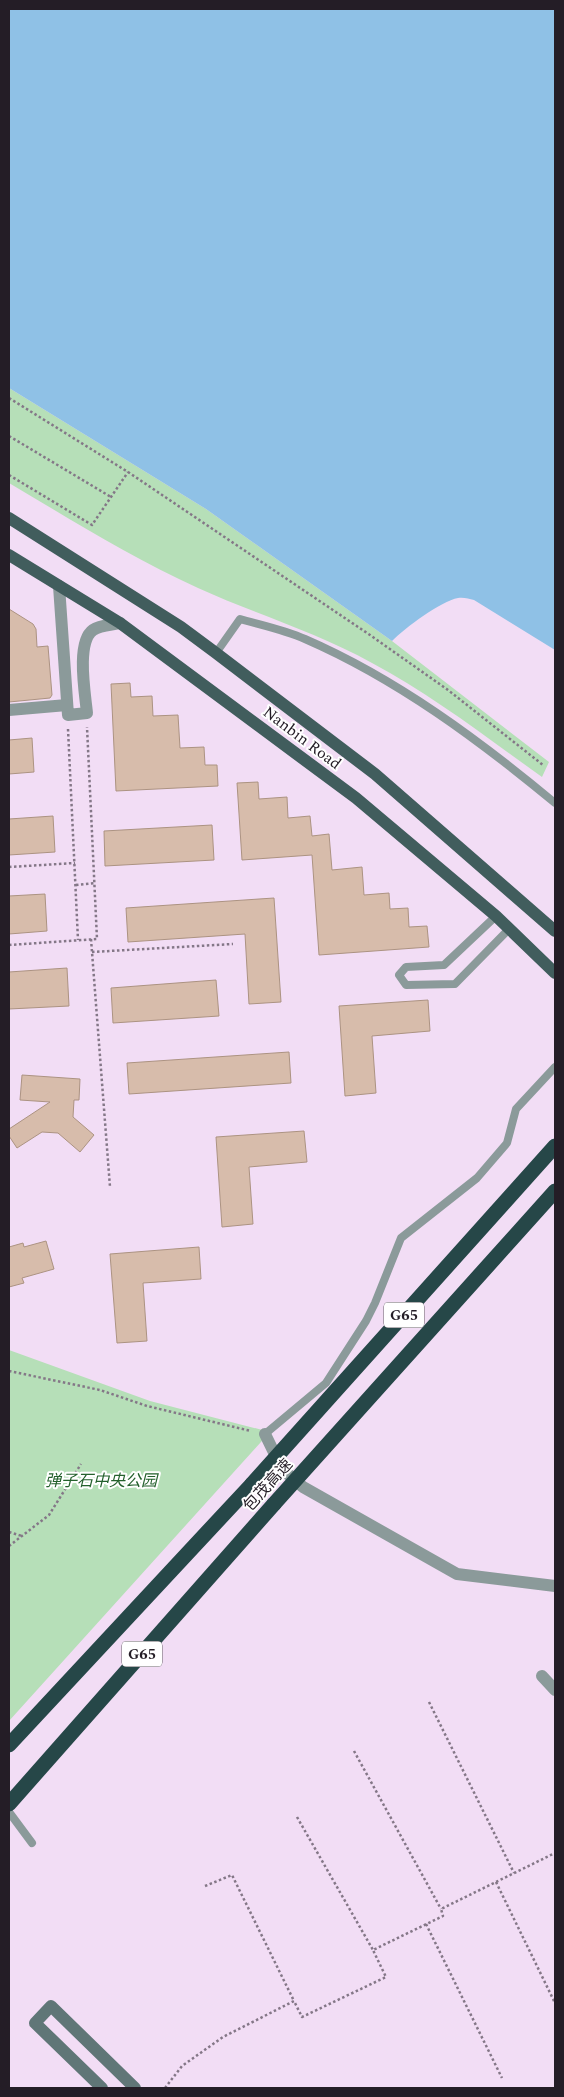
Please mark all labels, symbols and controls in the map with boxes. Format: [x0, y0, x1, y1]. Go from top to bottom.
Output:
street label: Nanbin Road [258, 700, 346, 776]
road number: G65 [384, 1302, 424, 1328]
street label: 包茂高速 [238, 1453, 298, 1517]
park label: 弹子石中央公园 [45, 1469, 159, 1493]
road number: G65 [122, 1642, 162, 1666]

